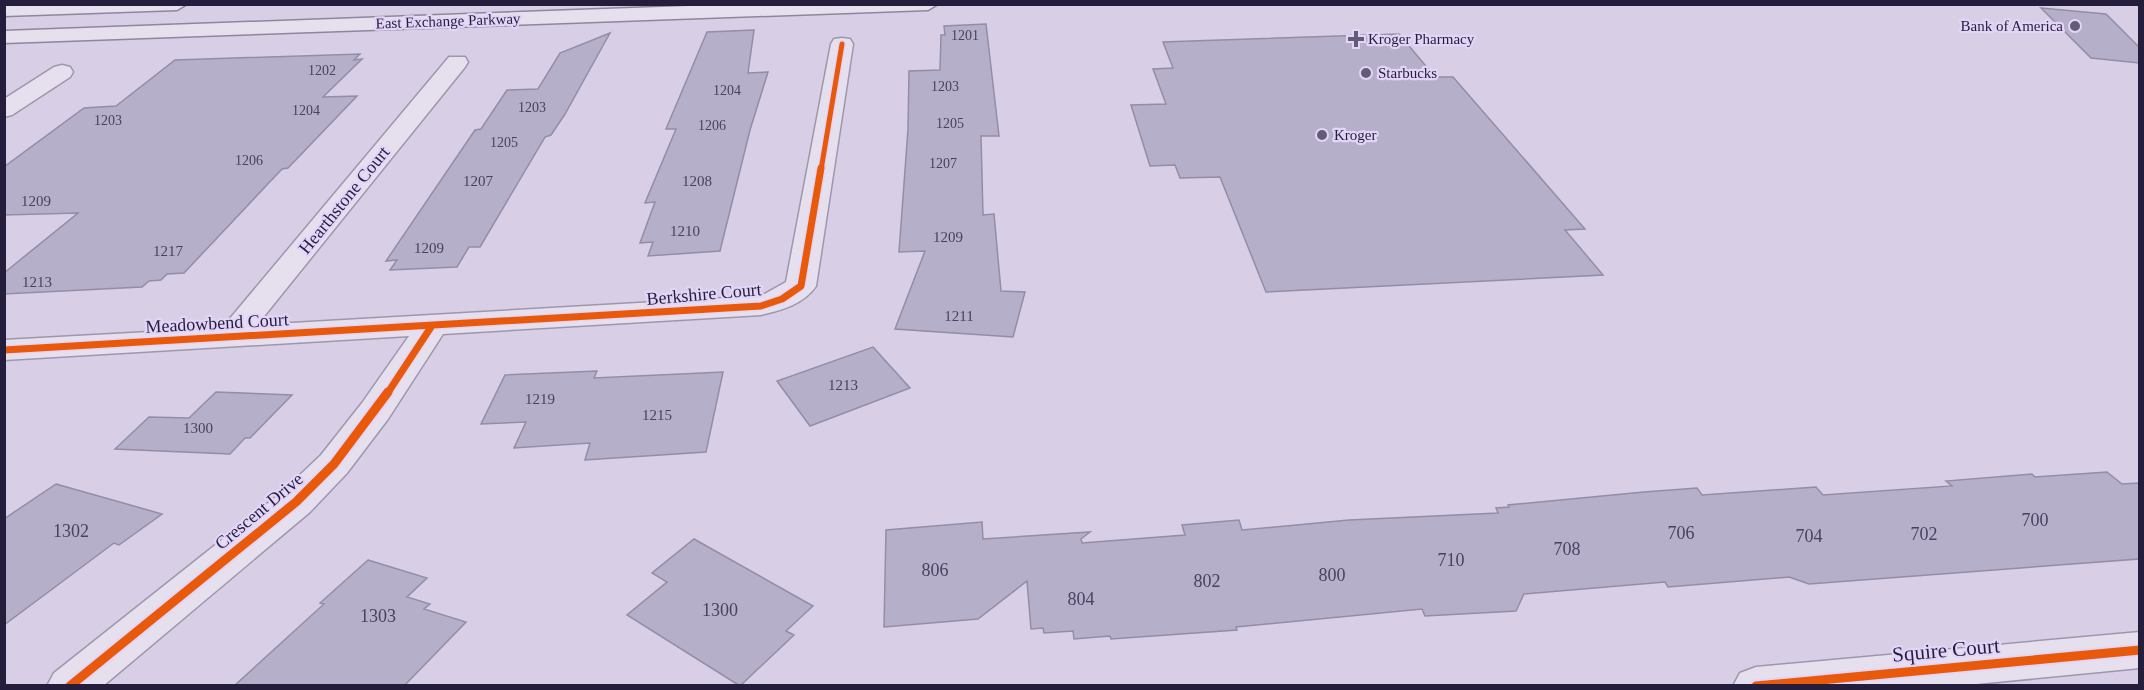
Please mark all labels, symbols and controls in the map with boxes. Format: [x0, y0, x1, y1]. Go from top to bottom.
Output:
street label: East Exchange Parkway [375, 10, 521, 32]
place label: Bank of America [1961, 18, 2063, 34]
marker: Bank of America [2068, 19, 2082, 33]
house number: 1201 [951, 28, 979, 43]
place label: Kroger Pharmacy [1368, 31, 1475, 47]
marker: Kroger Pharmacy [1349, 32, 1363, 46]
house number: 1202 [308, 63, 336, 78]
place label: Starbucks [1378, 65, 1437, 81]
marker: Starbucks [1359, 66, 1373, 80]
house number: 1203 [931, 79, 959, 94]
house number: 1204 [713, 83, 741, 98]
house number: 1203 [518, 100, 546, 115]
house number: 1204 [292, 103, 320, 118]
house number: 1203 [94, 113, 122, 128]
house number: 1205 [936, 116, 964, 131]
house number: 1206 [698, 118, 726, 133]
place label: Kroger [1334, 127, 1376, 143]
marker: Kroger [1315, 128, 1329, 142]
house number: 1205 [490, 135, 518, 150]
street label: Hearthstone Court [295, 142, 393, 258]
house number: 1206 [235, 153, 263, 168]
house number: 1207 [929, 156, 957, 171]
house number: 1207 [463, 173, 494, 189]
house number: 1208 [682, 173, 712, 189]
house number: 1209 [21, 193, 51, 209]
house number: 1210 [670, 223, 700, 239]
house number: 1209 [933, 229, 963, 245]
house number: 1209 [414, 240, 444, 256]
house number: 1217 [153, 243, 184, 259]
house number: 1213 [22, 274, 52, 290]
street label: Berkshire Court [646, 279, 762, 309]
house number: 1211 [944, 308, 974, 324]
street label: Meadowbend Court [145, 309, 289, 337]
house number: 1213 [828, 377, 858, 393]
house number: 1219 [525, 391, 555, 407]
house number: 1215 [642, 407, 672, 423]
house number: 1300 [183, 420, 213, 436]
street label: Crescent Drive [211, 468, 307, 554]
house number: 700 [2022, 510, 2049, 530]
house number: 1302 [53, 521, 89, 541]
house number: 706 [1668, 523, 1695, 543]
house number: 702 [1911, 524, 1938, 544]
house number: 704 [1796, 526, 1823, 546]
house number: 708 [1554, 539, 1581, 559]
house number: 710 [1438, 550, 1465, 570]
house number: 806 [922, 560, 949, 580]
house number: 800 [1319, 565, 1346, 585]
house number: 802 [1194, 571, 1221, 591]
house number: 804 [1068, 589, 1095, 609]
house number: 1300 [702, 600, 738, 620]
house number: 1303 [360, 606, 396, 626]
street label: Squire Court [1891, 633, 2001, 667]

